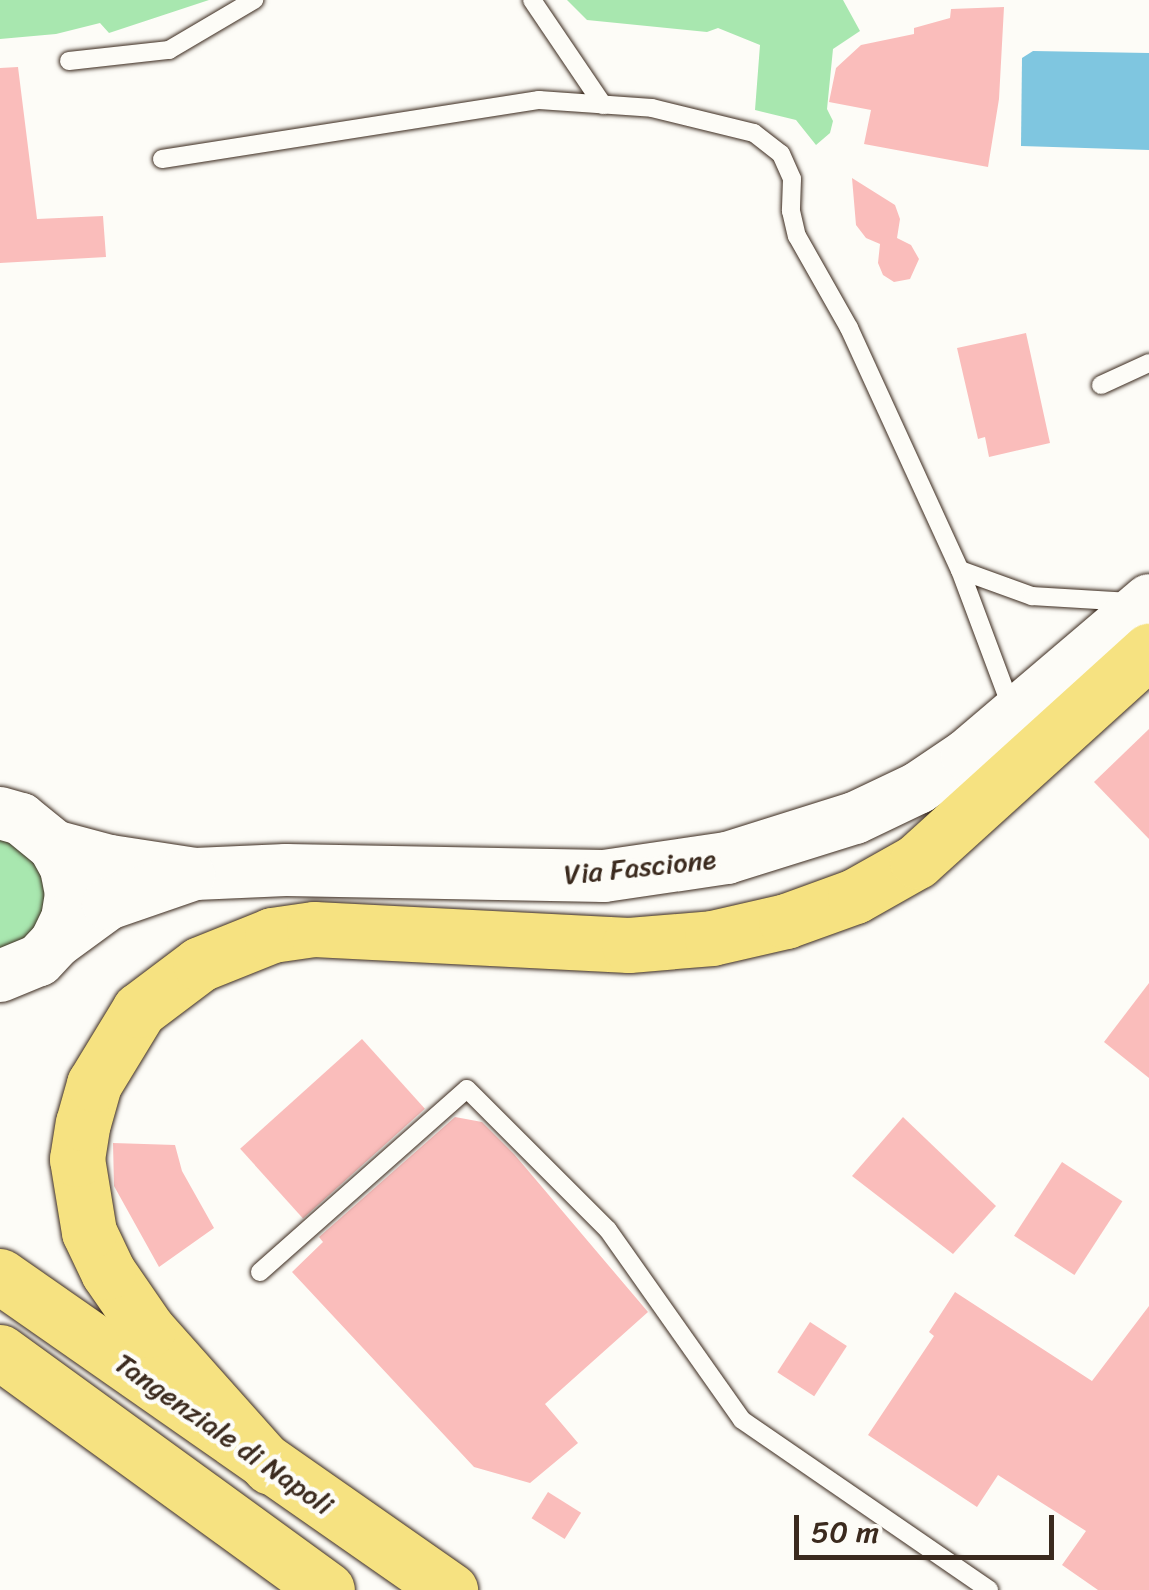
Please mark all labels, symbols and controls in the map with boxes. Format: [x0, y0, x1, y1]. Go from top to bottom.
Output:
street label: Via Fascione [562, 842, 718, 892]
street label: Tangenziale di Napoli [108, 1346, 340, 1522]
scale bar [799, 1495, 1059, 1557]
text: 50 m [811, 1505, 879, 1559]

